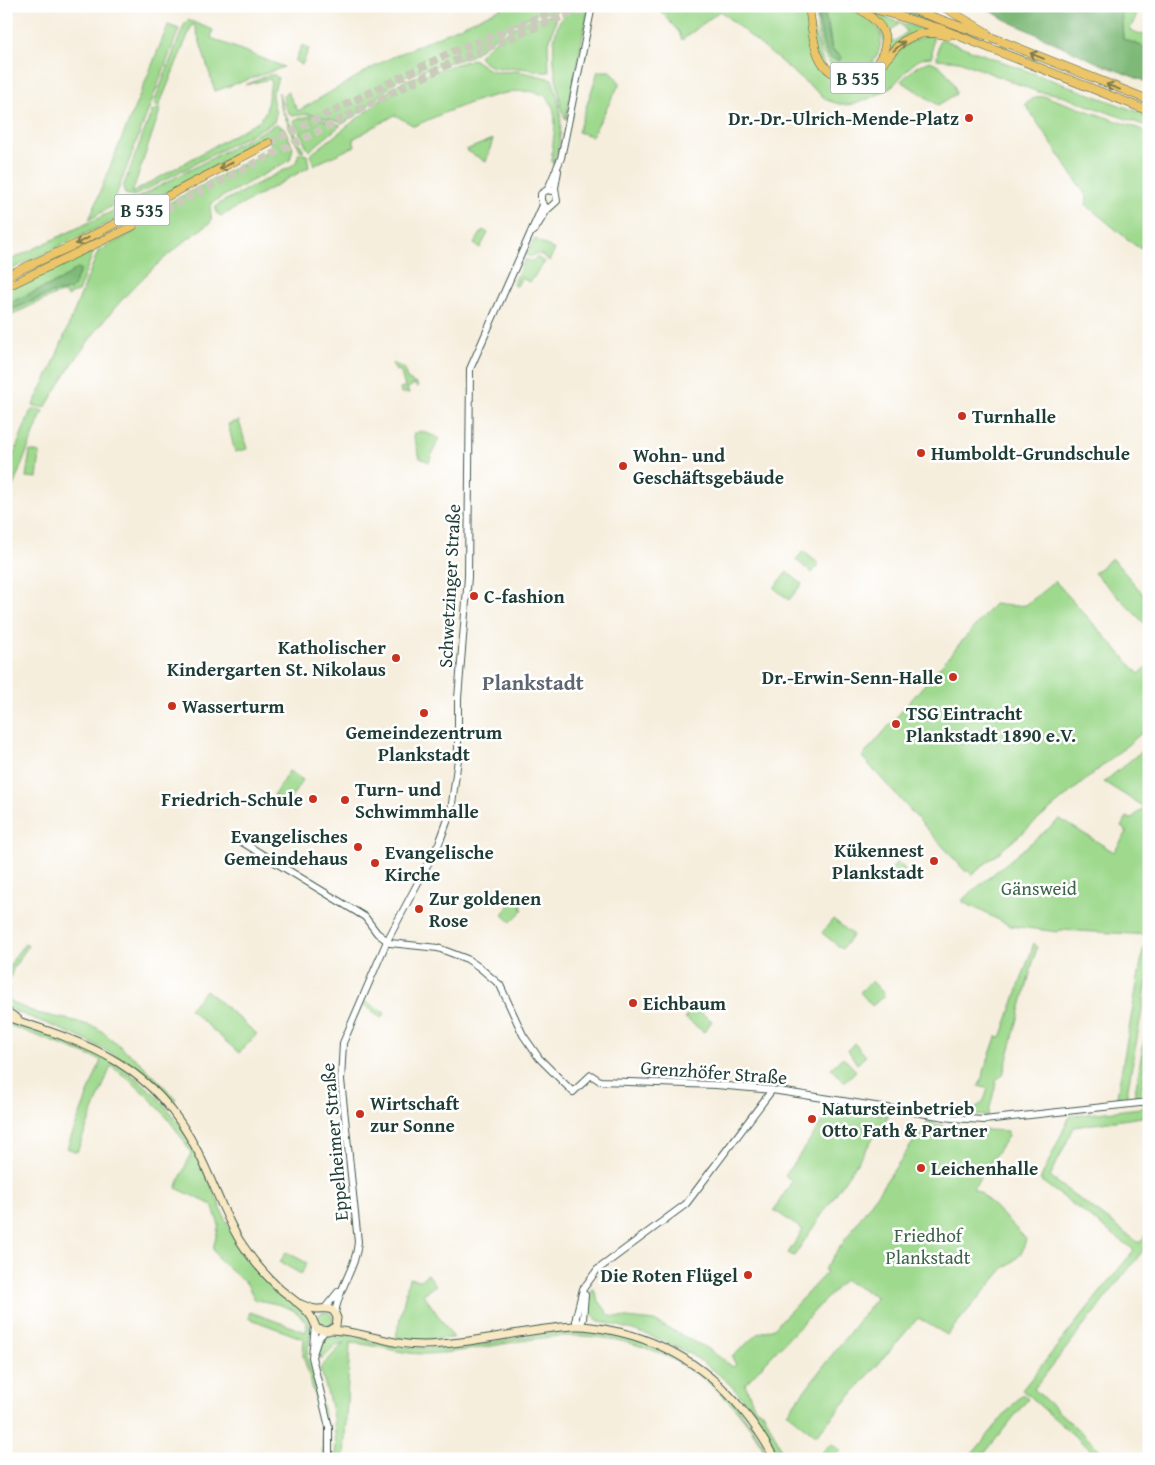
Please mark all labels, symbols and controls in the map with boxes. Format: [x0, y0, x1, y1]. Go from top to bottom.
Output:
one-way arrow [893, 40, 906, 51]
one-way arrow [1030, 51, 1045, 61]
road number: B 535 [830, 62, 886, 94]
one-way arrow [1106, 82, 1121, 91]
place label: Dr.-Dr.-Ulrich-Mende-Platz [728, 104, 959, 132]
marker: Dr.-Dr.-Ulrich-Mende-Platz [963, 112, 975, 124]
one-way arrow [219, 161, 234, 171]
road number: B 535 [114, 194, 170, 226]
one-way arrow [75, 237, 90, 246]
place label: Turnhalle [972, 402, 1056, 430]
marker: Turnhalle [956, 410, 968, 422]
place label: Humboldt-Grundschule [931, 439, 1130, 467]
place label: Wohn- und Geschäftsgebäude [633, 441, 784, 491]
marker: Humboldt-Grundschule [915, 447, 927, 459]
marker: Wohn- und Geschäftsgebäude [617, 460, 629, 472]
street label: Schwetzinger Straße [431, 503, 467, 669]
place label: C-fashion [484, 582, 565, 610]
marker: C-fashion [468, 590, 480, 602]
place label: Katholischer Kindergarten St. Nikolaus [167, 633, 386, 683]
marker: Katholischer Kindergarten St. Nikolaus [390, 652, 402, 664]
place label: Dr.-Erwin-Senn-Halle [762, 663, 943, 691]
district label: Plankstadt [482, 667, 584, 698]
marker: Dr.-Erwin-Senn-Halle [947, 671, 959, 683]
place label: Wasserturm [182, 692, 285, 720]
place label: TSG Eintracht Plankstadt 1890 e.V. [906, 699, 1076, 749]
marker: Wasserturm [166, 700, 178, 712]
marker: Gemeindezentrum Plankstadt [418, 707, 430, 719]
place label: Gemeindezentrum Plankstadt [346, 718, 503, 768]
marker: TSG Eintracht Plankstadt 1890 e.V. [890, 718, 902, 730]
place label: Turn- und Schwimmhalle [355, 775, 479, 825]
place label: Friedrich-Schule [161, 785, 303, 813]
marker: Friedrich-Schule [307, 793, 319, 805]
marker: Turn- und Schwimmhalle [339, 794, 351, 806]
place label: Evangelisches Gemeindehaus [224, 822, 348, 872]
place label: Kükennest Plankstadt [832, 836, 925, 886]
place label: Evangelische Kirche [385, 838, 494, 888]
marker: Evangelisches Gemeindehaus [352, 841, 364, 853]
marker: Kükennest Plankstadt [928, 855, 940, 867]
marker: Evangelische Kirche [369, 857, 381, 869]
park label: Gänsweid [1001, 874, 1078, 902]
place label: Zur goldenen Rose [429, 884, 542, 934]
marker: Zur goldenen Rose [413, 903, 425, 915]
place label: Eichbaum [643, 989, 727, 1017]
marker: Eichbaum [627, 997, 639, 1009]
street label: Grenzhöfer Straße [640, 1053, 788, 1091]
street label: Eppelheimer Straße [313, 1062, 355, 1222]
place label: Wirtschaft zur Sonne [370, 1089, 460, 1139]
place label: Natursteinbetrieb Otto Fath & Partner [822, 1094, 988, 1144]
marker: Wirtschaft zur Sonne [354, 1108, 366, 1120]
marker: Natursteinbetrieb Otto Fath & Partner [806, 1113, 818, 1125]
place label: Leichenhalle [931, 1154, 1038, 1182]
marker: Leichenhalle [915, 1162, 927, 1174]
park label: Friedhof Plankstadt [886, 1221, 971, 1271]
place label: Die Roten Flügel [601, 1261, 738, 1289]
marker: Die Roten Flügel [742, 1269, 754, 1281]

